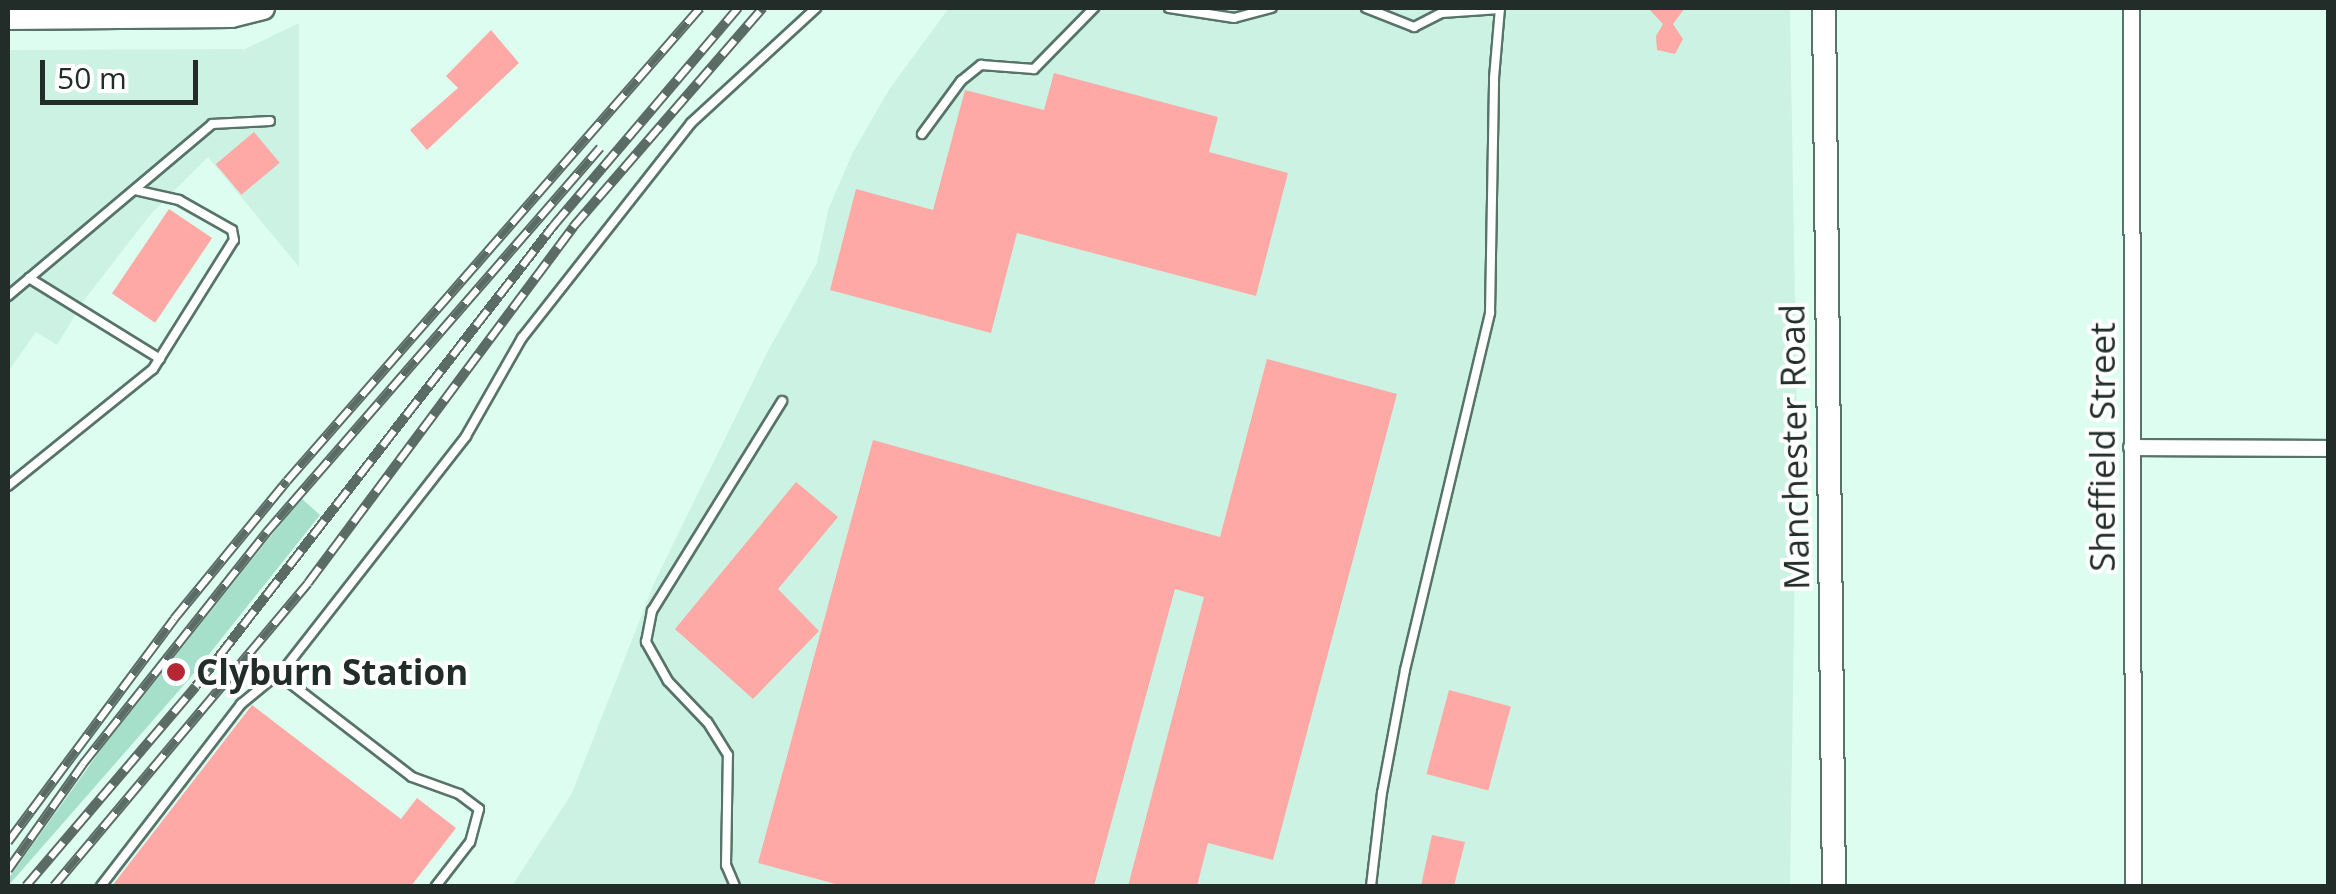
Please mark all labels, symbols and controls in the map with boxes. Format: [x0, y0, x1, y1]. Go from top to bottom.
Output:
scale bar [45, 40, 202, 102]
text: 50 m [57, 57, 127, 98]
street label: Manchester Road [1771, 304, 1817, 590]
street label: Sheffield Street [2081, 322, 2123, 572]
place label: Clyburn Station [196, 651, 468, 693]
marker: Clyburn Station [165, 661, 187, 683]

